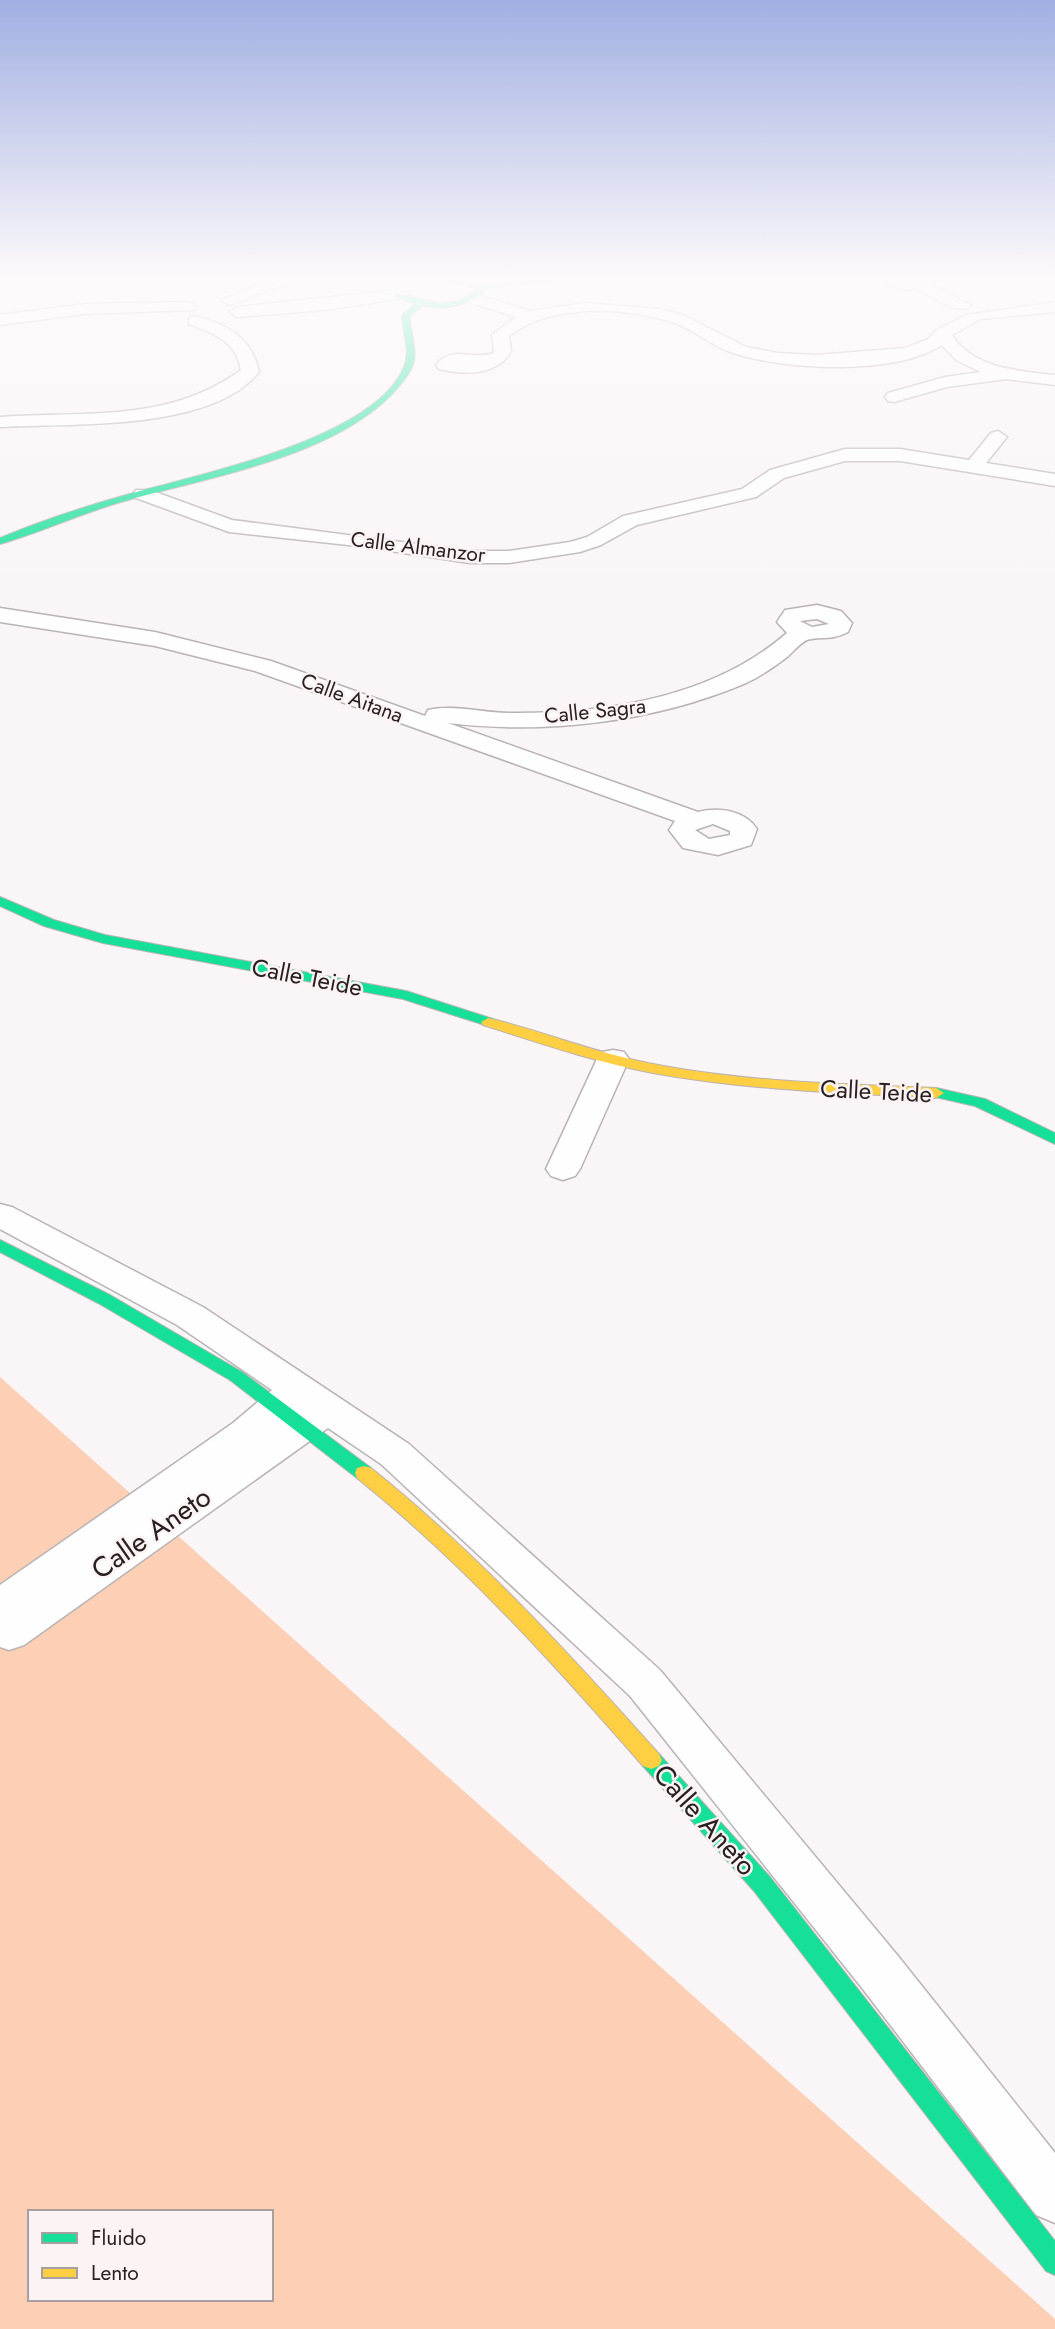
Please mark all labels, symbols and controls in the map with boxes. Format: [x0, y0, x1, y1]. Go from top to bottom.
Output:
street label: Calle Almanzor [349, 524, 488, 570]
street label: Calle Aitana [297, 666, 407, 730]
street label: Calle Sagra [543, 691, 647, 731]
street label: Calle Teide [249, 949, 365, 1005]
street label: Calle Teide [819, 1071, 933, 1111]
street label: Calle Aneto [83, 1477, 219, 1589]
street label: Calle Aneto [644, 1755, 766, 1885]
legend [28, 2210, 273, 2301]
text: Fluido [91, 2223, 146, 2253]
text: Lento [91, 2258, 139, 2288]

